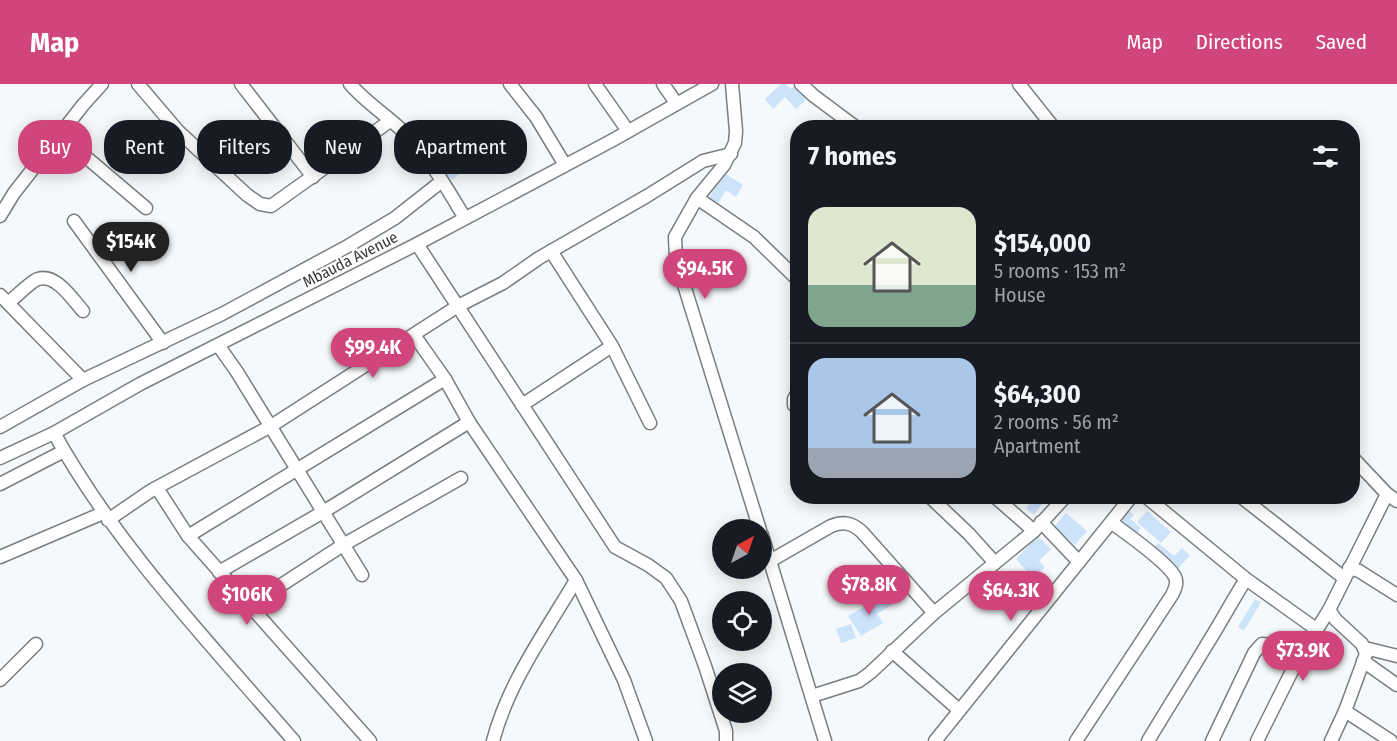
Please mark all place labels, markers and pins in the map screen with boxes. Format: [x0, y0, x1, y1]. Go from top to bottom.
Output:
pin: $154K [89, 222, 173, 273]
pin: $94.5K [656, 249, 754, 300]
pin: $99.4K [324, 328, 422, 379]
pin: $78.8K [820, 565, 918, 616]
pin: $64.3K [962, 571, 1060, 622]
pin: $106K [205, 575, 289, 626]
pin: $73.9K [1254, 631, 1352, 682]

